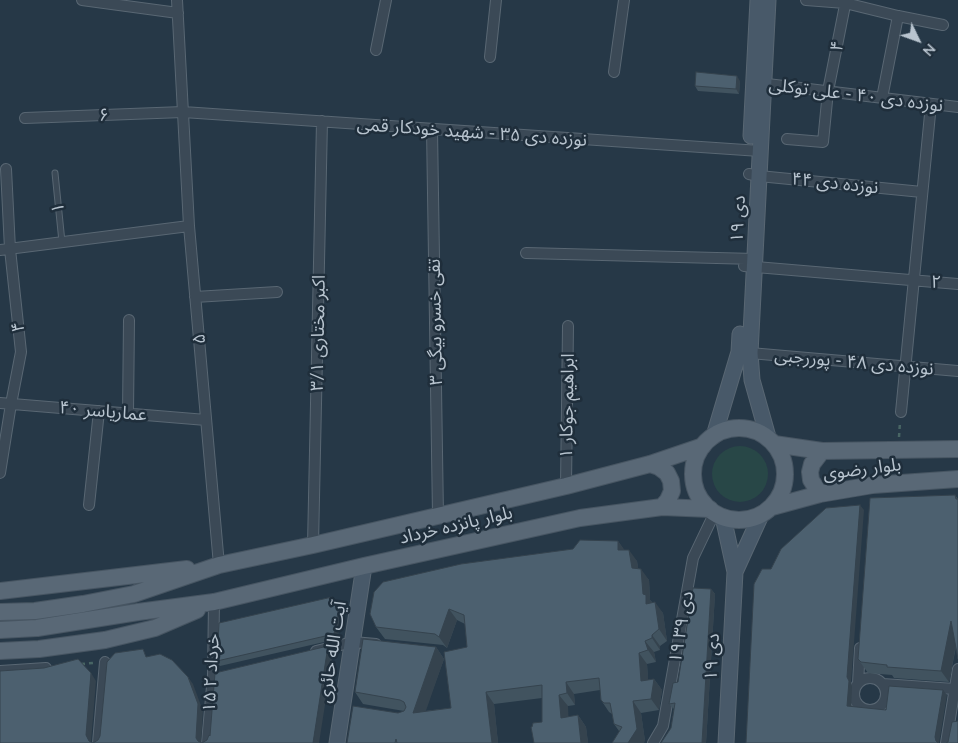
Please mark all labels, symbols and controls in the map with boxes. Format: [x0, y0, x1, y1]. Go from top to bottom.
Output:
north arrow [893, 15, 943, 65]
street label: ۴ [825, 39, 849, 53]
text: N [920, 41, 939, 60]
street label: نوزده دی ۴۰ - علی توکلی [768, 74, 944, 116]
street label: ۶ [98, 104, 110, 126]
street label: نوزده دی ۳۵ - شهید خودکار قمی [356, 113, 588, 151]
street label: نوزده دی ۴۴ [790, 168, 880, 198]
street label: ۱۹ دی [726, 195, 750, 243]
street label: ۱ [47, 202, 69, 214]
street label: ۳ تقی خسرو بیگی [423, 258, 447, 386]
street label: ۲ [930, 271, 942, 293]
street label: ۳/۱ اکبر مختاری [306, 275, 330, 391]
street label: ۴ [7, 321, 29, 333]
street label: ۵ [188, 333, 210, 345]
street label: نوزده دی ۴۸ - پوررجبی [774, 344, 934, 380]
street label: ۱ ابراهیم جوکار [555, 353, 579, 459]
street label: عماریاسر ۴۰ [58, 396, 148, 426]
street label: بلوار رضوی [822, 453, 902, 485]
street label: بلوار پانزده خرداد [397, 501, 515, 549]
street label: ۱۹ دی ۳۹ [664, 589, 698, 665]
street label: آیت الله حائری [313, 599, 351, 705]
street label: ۱۵ خرداد ۲ [198, 633, 224, 713]
street label: ۱۹ دی [700, 633, 724, 681]

